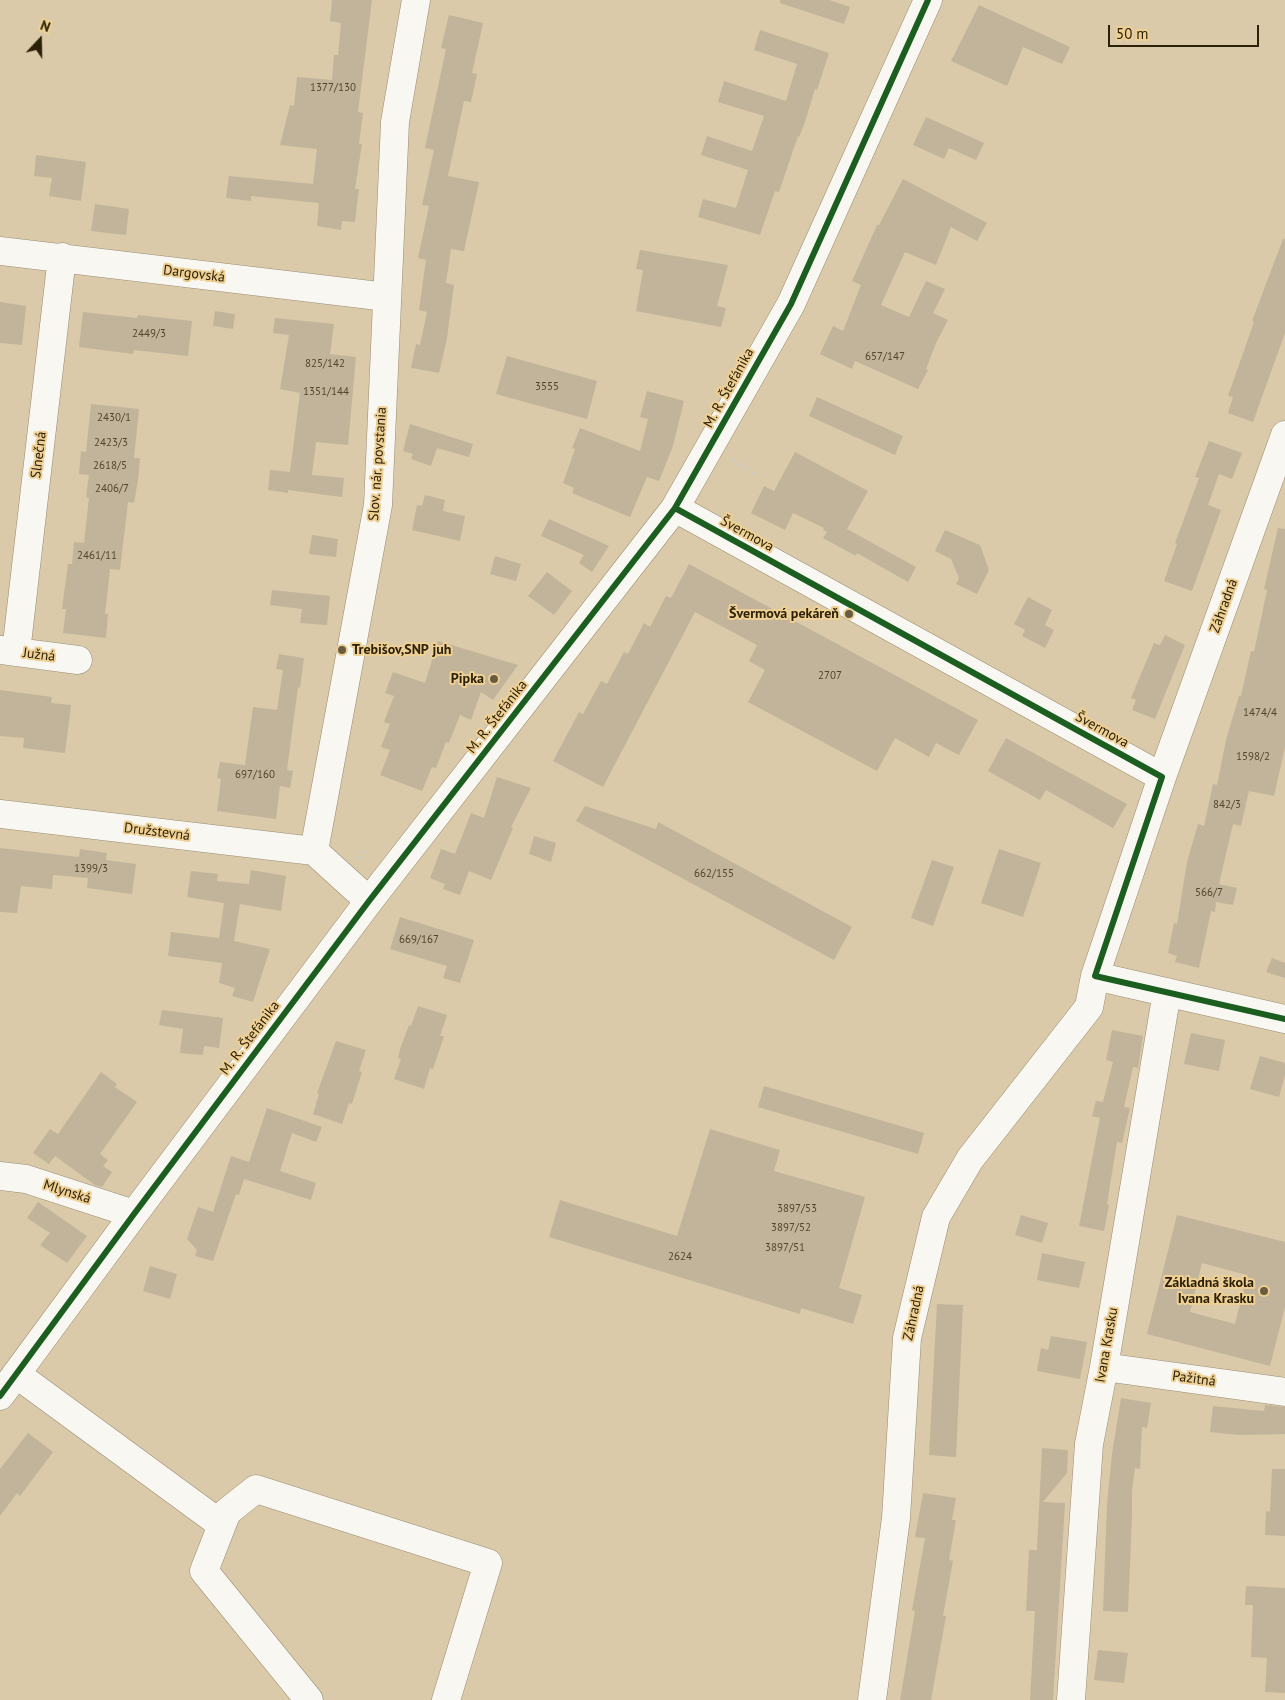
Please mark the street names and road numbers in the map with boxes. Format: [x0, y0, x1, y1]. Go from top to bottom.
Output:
street label: Dargovská [162, 262, 226, 286]
street label: M. R. Štefánika [700, 345, 758, 431]
street label: Slov. nár. povstania [366, 406, 390, 522]
street label: Slnečná [28, 431, 50, 479]
street label: Švermova [717, 513, 777, 555]
street label: Záhradná [1207, 577, 1241, 635]
street label: Južná [22, 645, 56, 665]
street label: M. R. Štefánika [463, 677, 531, 757]
street label: Švermova [1072, 709, 1132, 751]
street label: Družstevná [123, 820, 191, 844]
street label: M. R. Štefánika [217, 998, 283, 1078]
street label: Mlynská [41, 1176, 93, 1208]
street label: Záhradná [900, 1284, 928, 1342]
street label: Ivana Krasku [1092, 1306, 1122, 1384]
street label: Pažitná [1171, 1368, 1217, 1390]

